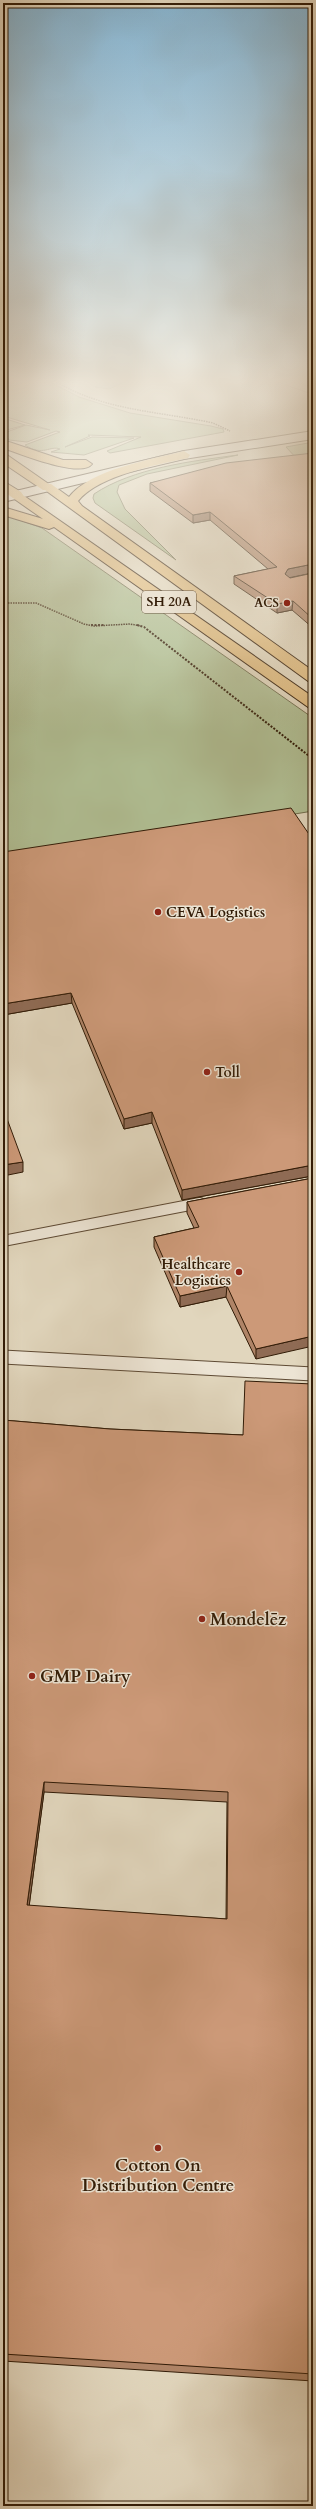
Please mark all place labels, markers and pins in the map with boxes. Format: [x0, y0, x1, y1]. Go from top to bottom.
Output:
place label: ACS [254, 595, 279, 611]
marker: ACS [282, 598, 292, 608]
place label: CEVA Logistics [166, 903, 265, 922]
marker: CEVA Logistics [153, 907, 163, 917]
place label: Toll [215, 1063, 240, 1082]
marker: Toll [202, 1067, 212, 1077]
place label: Healthcare Logistics [161, 1255, 231, 1290]
marker: Healthcare Logistics [234, 1267, 244, 1277]
place label: Mondelēz [210, 1608, 287, 1631]
marker: Mondelēz [197, 1614, 207, 1624]
place label: GMP Dairy [40, 1665, 131, 1688]
marker: GMP Dairy [27, 1671, 37, 1681]
marker: Cotton On Distribution Centre [153, 2143, 163, 2153]
place label: Cotton On Distribution Centre [82, 2154, 234, 2197]

